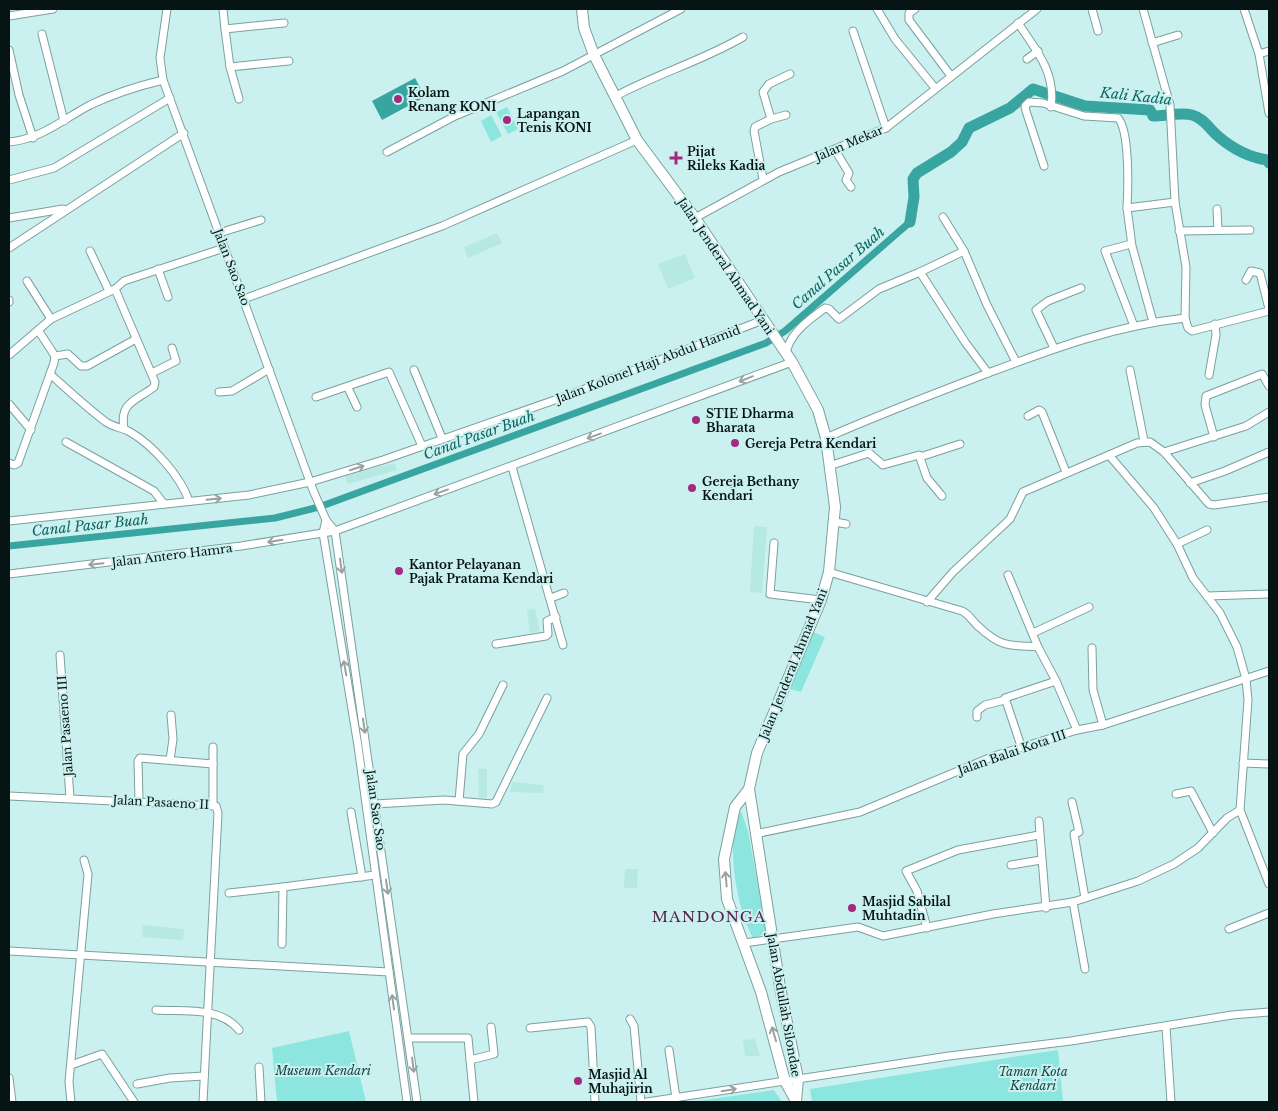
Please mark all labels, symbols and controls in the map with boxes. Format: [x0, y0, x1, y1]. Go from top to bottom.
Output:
water label: Kali Kadia [1098, 83, 1173, 109]
place label: Kolam Renang KONI [408, 85, 496, 114]
marker: Kolam Renang KONI [392, 93, 404, 105]
place label: Lapangan Tenis KONI [517, 106, 592, 135]
marker: Lapangan Tenis KONI [501, 114, 513, 126]
street label: Jalan Mekar [811, 122, 886, 165]
place label: Pijat Rileks Kadia [687, 144, 766, 173]
marker: Pijat Rileks Kadia [669, 151, 683, 165]
street label: Jalan Jenderal Ahmad Yani [673, 193, 777, 337]
water label: Canal Pasar Buah [788, 223, 888, 313]
street label: Jalan Sao Sao [210, 225, 254, 308]
street label: Jalan Kolonel Haji Abdul Hamid [552, 322, 742, 407]
one-way arrow [739, 375, 754, 384]
water label: Canal Pasar Buah [421, 406, 537, 464]
place label: STIE Dharma Bharata [706, 406, 794, 435]
marker: STIE Dharma Bharata [690, 414, 702, 426]
one-way arrow [586, 432, 602, 441]
place label: Gereja Petra Kendari [745, 436, 877, 451]
marker: Gereja Petra Kendari [729, 437, 741, 449]
one-way arrow [348, 463, 364, 473]
place label: Gereja Bethany Kendari [702, 474, 800, 503]
marker: Gereja Bethany Kendari [686, 482, 698, 494]
one-way arrow [434, 488, 449, 497]
one-way arrow [205, 494, 221, 504]
water label: Canal Pasar Buah [31, 510, 149, 540]
one-way arrow [267, 536, 283, 546]
street label: Jalan Antero Hamra [109, 540, 234, 570]
one-way arrow [336, 557, 346, 573]
place label: Kantor Pelayanan Pajak Pratama Kendari [409, 557, 554, 586]
one-way arrow [89, 559, 105, 569]
marker: Kantor Pelayanan Pajak Pratama Kendari [393, 565, 405, 577]
street label: Jalan Jenderal Ahmad Yani [755, 586, 830, 744]
one-way arrow [340, 660, 350, 676]
street label: Jalan Pasaeno III [54, 675, 76, 779]
one-way arrow [360, 718, 370, 734]
street label: Jalan Balai Kota III [954, 726, 1068, 778]
street label: Jalan Sao Sao [363, 767, 389, 851]
street label: Jalan Pasaeno II [110, 792, 210, 812]
one-way arrow [721, 872, 731, 888]
one-way arrow [383, 879, 393, 895]
place label: Masjid Sabilal Muhtadin [862, 894, 951, 923]
marker: Masjid Sabilal Muhtadin [846, 902, 858, 914]
district label: MANDONGA [652, 907, 766, 926]
street label: Jalan Abdullah Silondae [764, 930, 804, 1078]
one-way arrow [388, 994, 398, 1010]
one-way arrow [768, 1026, 778, 1042]
one-way arrow [408, 1057, 418, 1073]
park label: Museum Kendari [274, 1063, 372, 1078]
park label: Taman Kota Kendari [998, 1064, 1068, 1093]
place label: Masjid Al Muhajirin [588, 1067, 653, 1096]
marker: Masjid Al Muhajirin [572, 1075, 584, 1087]
one-way arrow [721, 1084, 737, 1094]

